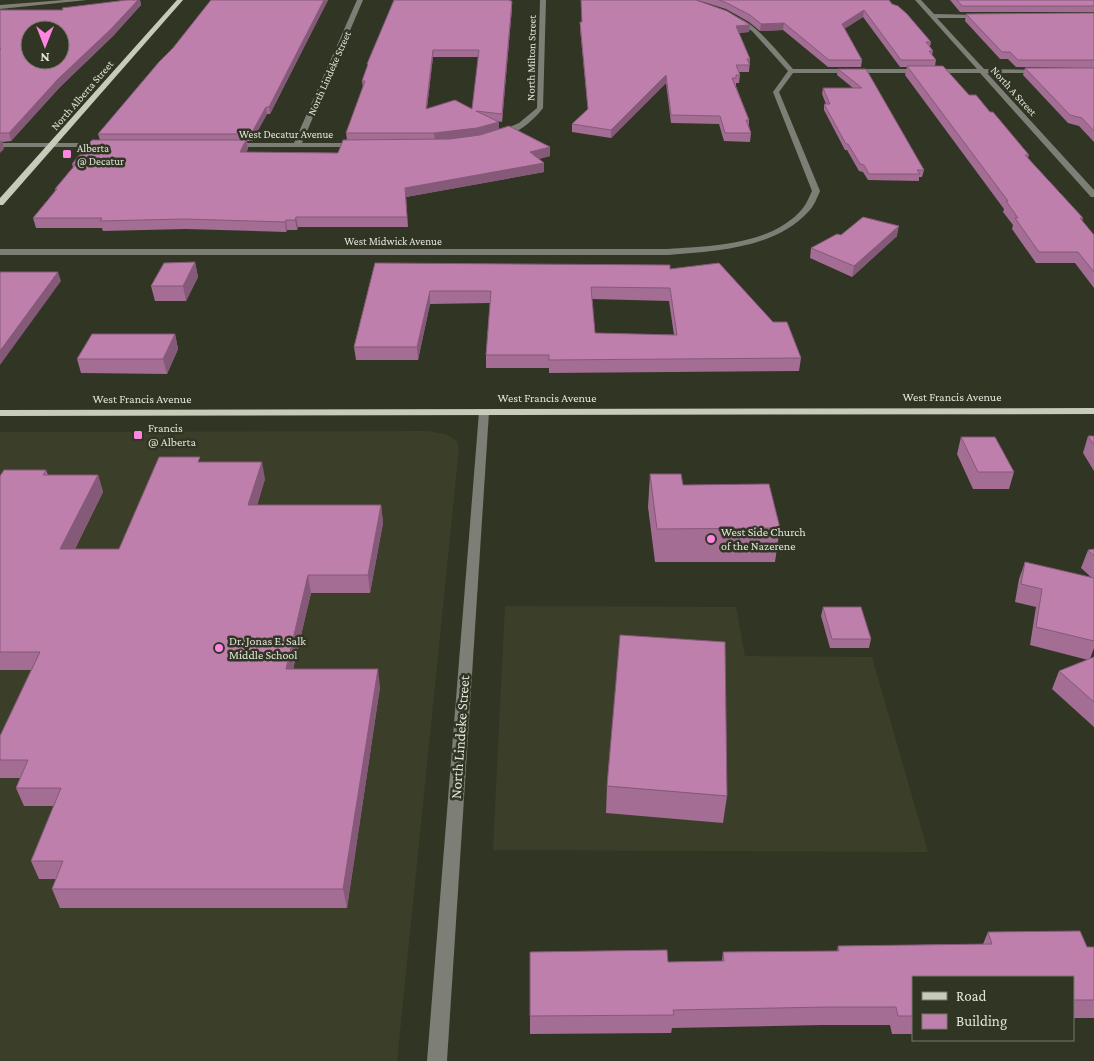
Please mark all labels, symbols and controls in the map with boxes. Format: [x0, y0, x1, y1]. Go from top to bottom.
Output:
street label: North Milton Street [524, 15, 538, 101]
north arrow [20, 20, 70, 70]
street label: North Lindeke Street [305, 29, 353, 117]
text: N [40, 50, 50, 66]
street label: North Alberta Street [49, 58, 116, 132]
street label: North A Street [989, 64, 1040, 118]
street label: West Decatur Avenue [239, 128, 333, 140]
place label: Alberta @ Decatur [77, 142, 124, 168]
marker: Alberta @ Decatur [61, 148, 73, 160]
street label: West Midwick Avenue [344, 235, 442, 247]
street label: West Francis Avenue [902, 390, 1002, 404]
street label: West Francis Avenue [497, 391, 597, 405]
street label: West Francis Avenue [92, 392, 192, 406]
place label: Francis @ Alberta [148, 421, 196, 449]
marker: Francis @ Alberta [132, 429, 144, 441]
place label: West Side Church of the Nazerene [721, 525, 806, 553]
marker: West Side Church of the Nazerene [705, 533, 717, 545]
place label: Dr. Jonas E. Salk Middle School [229, 634, 306, 662]
marker: Dr. Jonas E. Salk Middle School [213, 642, 225, 654]
street label: North Lindeke Street [448, 674, 472, 799]
legend [912, 976, 1074, 1041]
text: Road [956, 988, 987, 1004]
text: Building [956, 1013, 1007, 1030]

